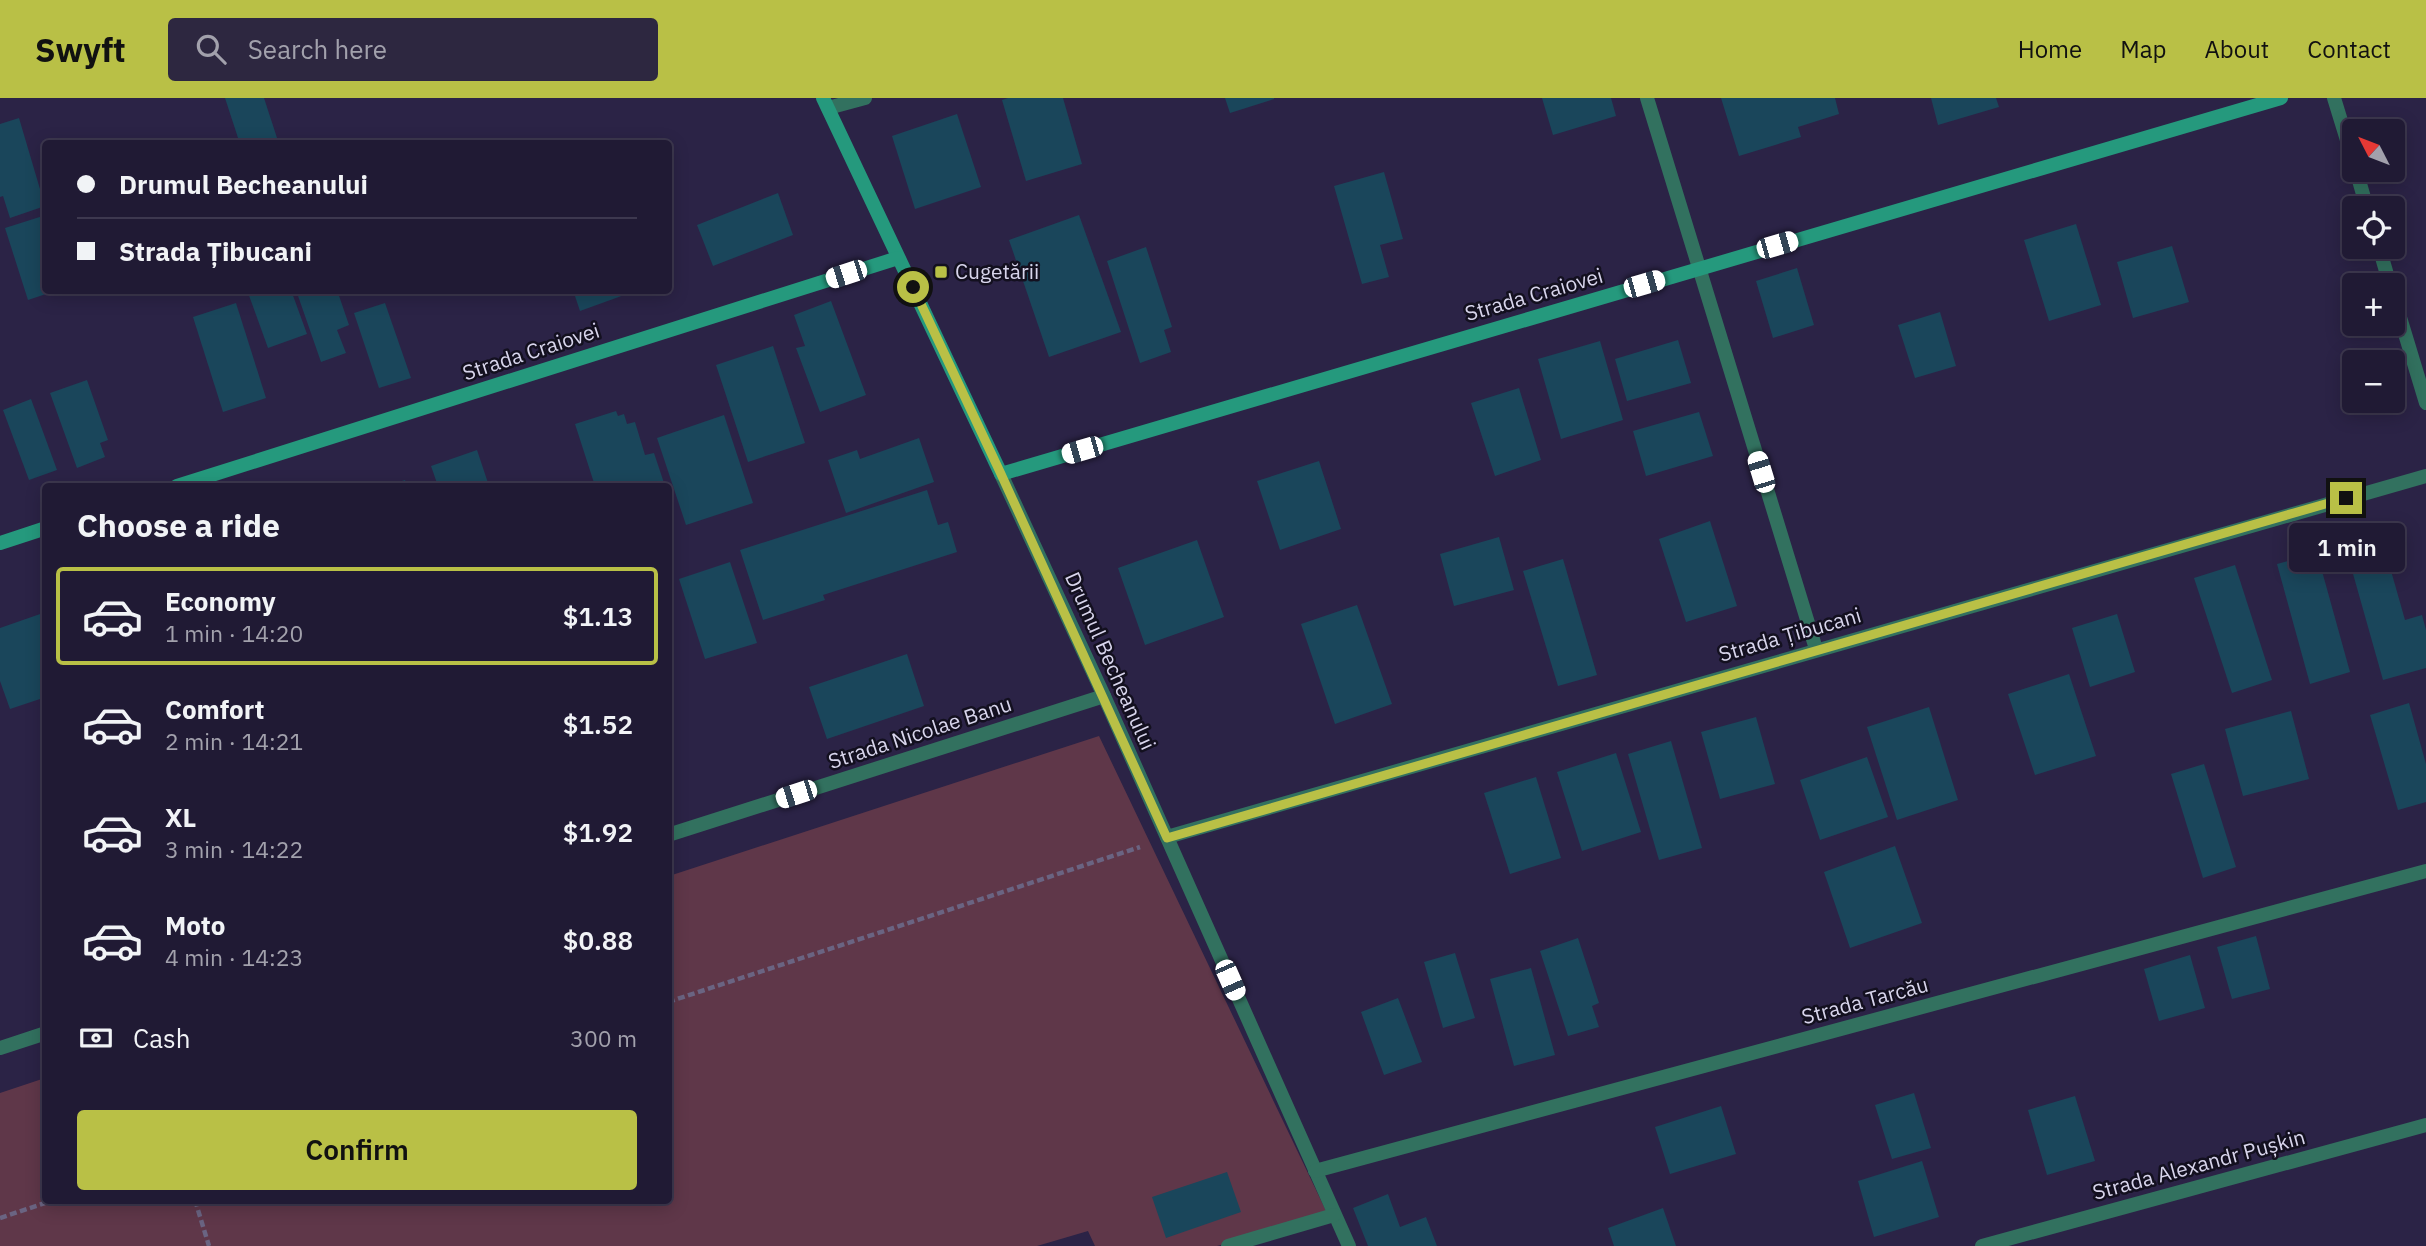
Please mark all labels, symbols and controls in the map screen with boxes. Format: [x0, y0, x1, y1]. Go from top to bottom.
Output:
search box [168, 18, 658, 81]
text: Swyft [35, 28, 126, 71]
icon: search [192, 30, 230, 68]
text: Search here [248, 32, 387, 66]
text: Home [2018, 33, 2082, 65]
text: Map [2120, 33, 2166, 65]
text: About [2204, 33, 2269, 65]
text: Contact [2307, 33, 2391, 65]
north arrow [2342, 119, 2404, 182]
map controls [2342, 119, 2405, 413]
text: Drumul Becheanului [119, 167, 368, 201]
button: locate [2342, 196, 2405, 259]
car [1754, 229, 1801, 261]
text: Strada Țibucani [119, 234, 312, 268]
place label: Cugetării [955, 257, 1039, 285]
car [823, 258, 870, 290]
street label: Strada Craiovei [1461, 261, 1606, 327]
marker: Cugetării [933, 264, 949, 280]
car [1621, 268, 1668, 300]
route start [897, 271, 929, 303]
button: + [2342, 273, 2405, 336]
street label: Strada Craiovei [459, 316, 603, 386]
button: − [2342, 350, 2405, 413]
car [1059, 434, 1106, 466]
car [1745, 449, 1778, 495]
route end [2330, 482, 2362, 514]
text: Choose a ride [77, 504, 280, 546]
callout: 1 min [2288, 522, 2404, 572]
text: 1 min [2317, 532, 2377, 562]
street label: Drumul Becheanului [1059, 567, 1163, 754]
text: Economy [165, 584, 276, 618]
icon: car [81, 585, 144, 648]
text: $1.13 [563, 599, 633, 633]
street label: Strada Țibucani [1715, 600, 1864, 668]
text: 1 min · 14:20 [165, 618, 303, 648]
street label: Strada Nicolae Banu [824, 689, 1015, 775]
text: Comfort [165, 692, 264, 726]
icon: car [81, 693, 144, 756]
text: $1.52 [563, 707, 633, 741]
text: 2 min · 14:21 [165, 726, 303, 756]
car [773, 778, 820, 810]
text: XL [165, 800, 196, 834]
icon: car [81, 801, 144, 864]
text: $1.92 [563, 815, 633, 849]
text: 3 min · 14:22 [165, 834, 303, 864]
text: Moto [165, 908, 225, 942]
icon: car [81, 909, 144, 972]
text: $0.88 [563, 923, 633, 957]
text: 4 min · 14:23 [165, 942, 303, 972]
car [1212, 957, 1249, 1003]
street label: Strada Tarcău [1798, 970, 1931, 1030]
icon: cash [77, 1019, 115, 1057]
text: Cash [133, 1021, 190, 1055]
text: 300 m [570, 1023, 637, 1053]
button: Confirm [77, 1110, 637, 1190]
street label: Strada Alexandr Pușkin [2089, 1122, 2308, 1206]

